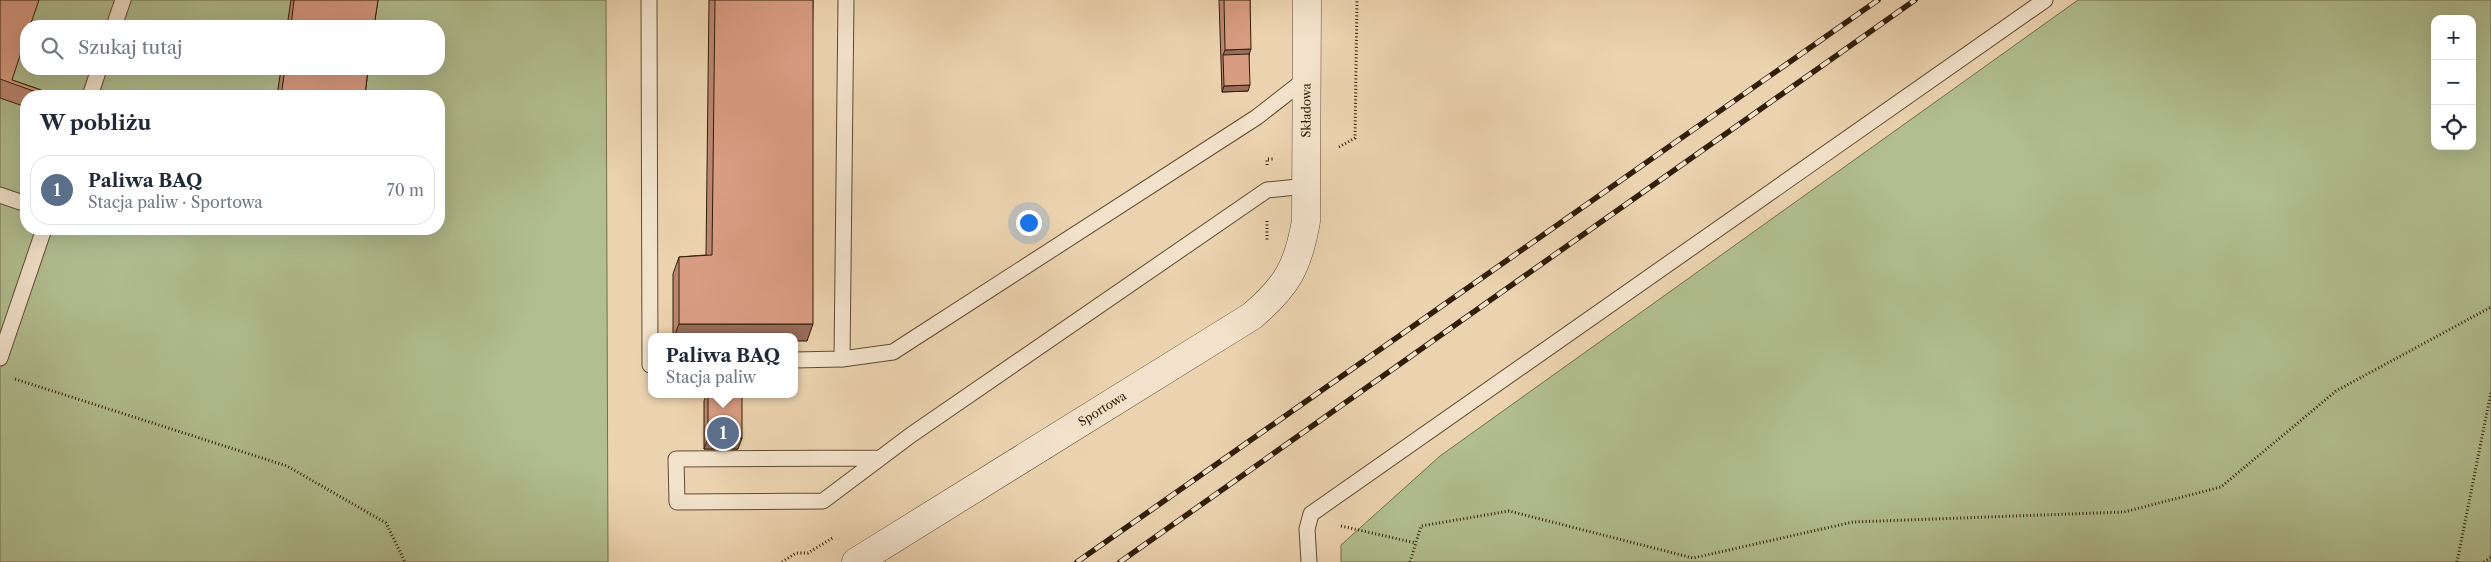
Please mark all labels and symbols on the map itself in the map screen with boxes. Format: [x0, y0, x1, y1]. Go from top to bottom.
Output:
street label: Składowa [1298, 82, 1314, 138]
your location [1016, 210, 1042, 236]
street label: Sportowa [1075, 388, 1130, 429]
pin: 1 [707, 414, 739, 452]

